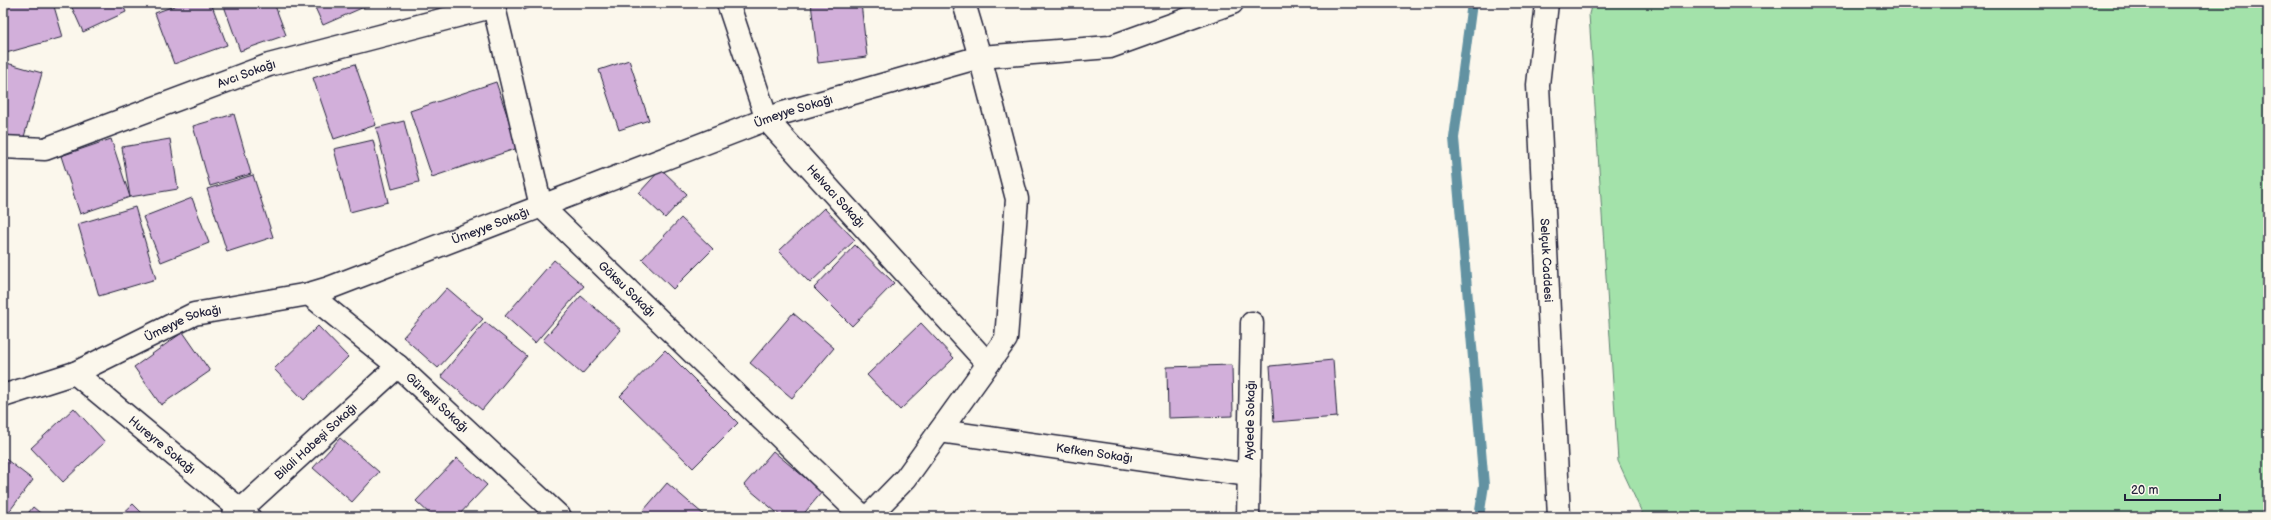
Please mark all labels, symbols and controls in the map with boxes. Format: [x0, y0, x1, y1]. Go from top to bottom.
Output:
street label: Avcı Sokağı [215, 57, 277, 92]
street label: Ümeyye Sokağı [752, 92, 835, 131]
street label: Helvacı Sokağı [803, 162, 868, 231]
street label: Ümeyye Sokağı [449, 204, 532, 248]
street label: Selçuk Caddesi [1536, 218, 1556, 303]
street label: Göksu Sokağı [595, 258, 658, 320]
street label: Ümeyye Sokağı [142, 302, 223, 345]
street label: Güneşli Sokağı [402, 370, 471, 436]
street label: Aydede Sokağı [1242, 380, 1259, 460]
street label: Bilali Habeşi Sokağı [271, 400, 361, 483]
street label: Hureyre Sokağı [125, 413, 198, 478]
street label: Kefken Sokağı [1055, 441, 1134, 466]
scale bar [2125, 476, 2220, 502]
text: 20 m [2131, 483, 2158, 498]

